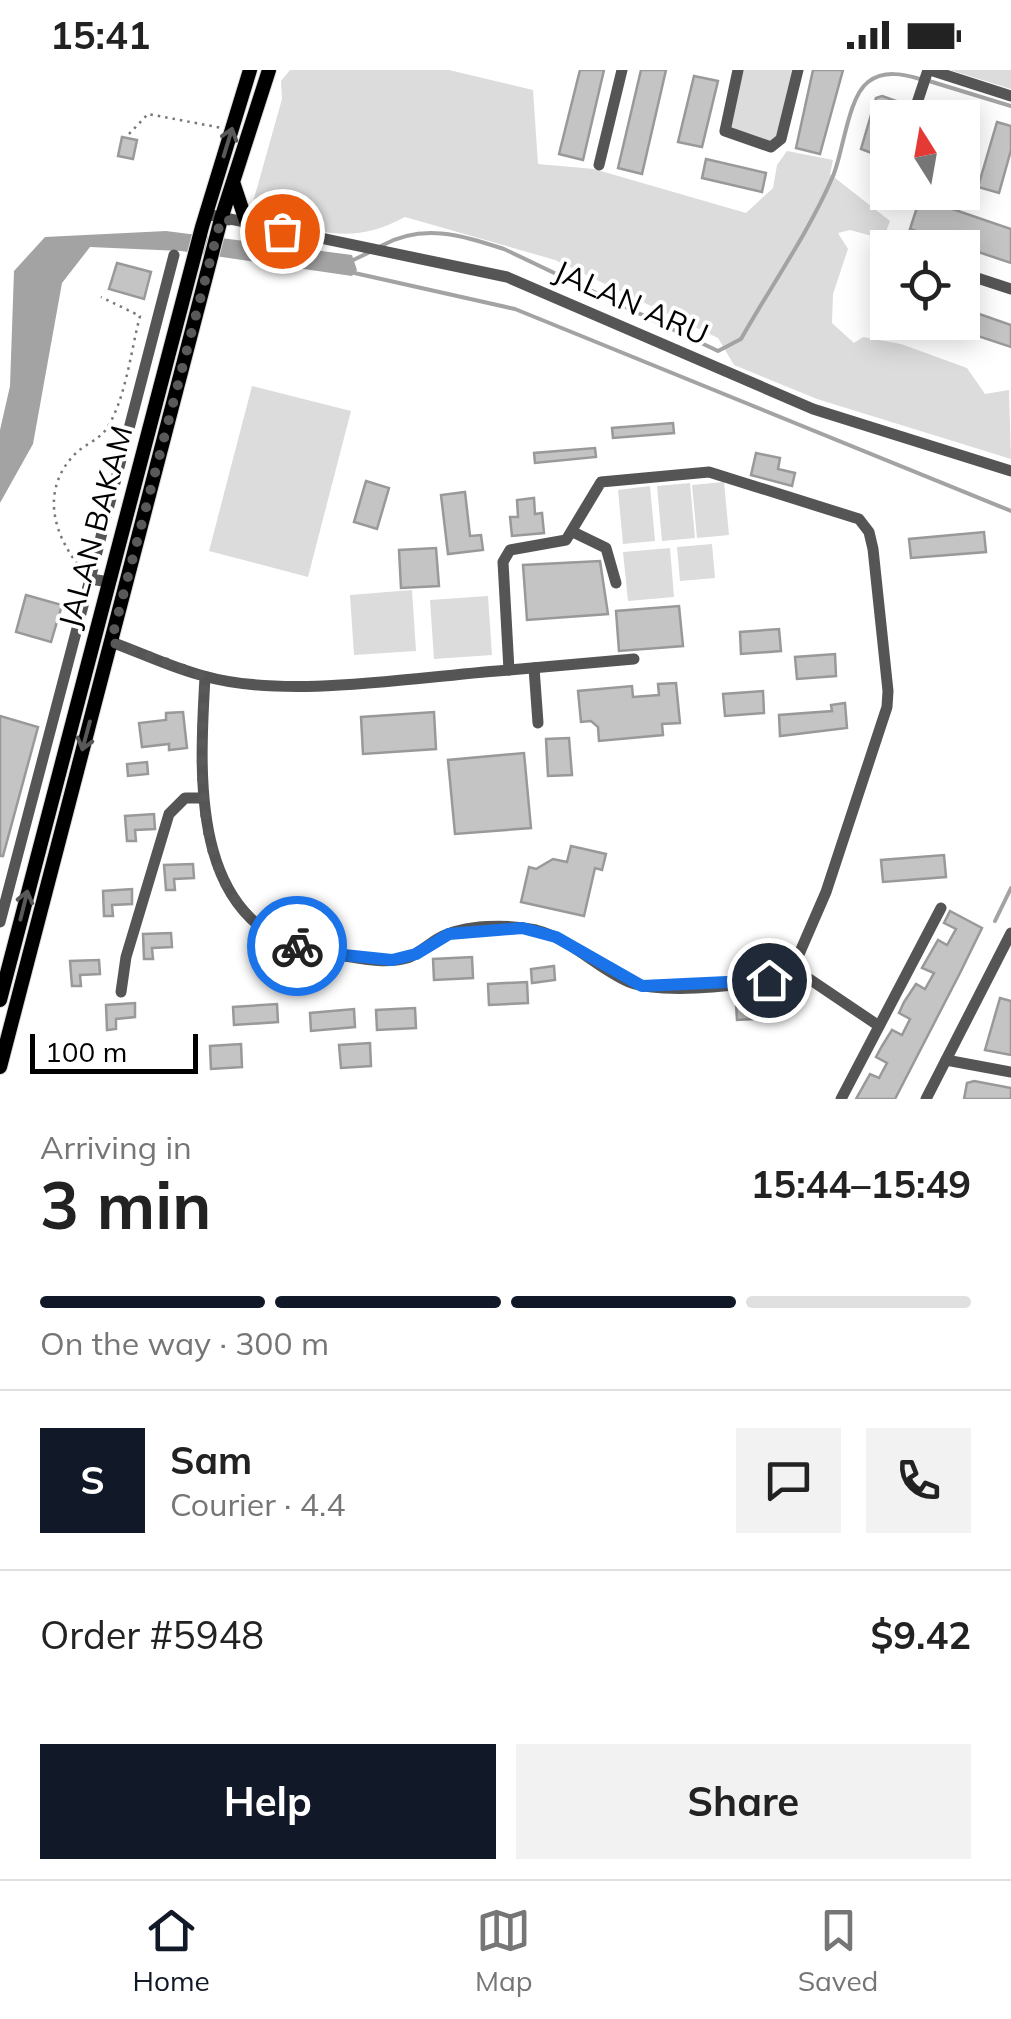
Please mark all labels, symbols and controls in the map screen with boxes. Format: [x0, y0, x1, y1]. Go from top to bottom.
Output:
text: 15:41 [50, 11, 151, 59]
north arrow [870, 100, 980, 210]
map controls [870, 100, 980, 340]
one-way arrow [220, 127, 238, 158]
pin [240, 189, 325, 274]
icon: bag [255, 204, 310, 259]
button: locate [870, 230, 980, 340]
street label: JALAN ARU [548, 251, 714, 353]
street label: JALAN BAKAM [50, 421, 140, 632]
one-way arrow [76, 720, 95, 751]
one-way arrow [16, 890, 35, 922]
courier [247, 896, 347, 996]
icon: bike [270, 919, 325, 974]
pin [727, 938, 812, 1023]
icon: home [742, 953, 797, 1008]
scale bar [30, 1029, 198, 1074]
text: 100 m [45, 1034, 127, 1069]
text: Arriving in [40, 1127, 192, 1167]
text: 15:44–15:49 [751, 1160, 971, 1208]
text: 3 min [40, 1164, 211, 1245]
text: On the way · 300 m [40, 1323, 329, 1363]
button: chat [736, 1428, 841, 1533]
button: phone [866, 1428, 971, 1533]
text: Sam [170, 1436, 252, 1484]
text: S [80, 1456, 105, 1504]
text: Courier · 4.4 [170, 1484, 346, 1524]
text: Order #5948 [40, 1611, 264, 1659]
text: $9.42 [870, 1611, 971, 1659]
button: Help [40, 1744, 496, 1859]
button: Share [516, 1744, 971, 1859]
tab: Home [133, 1903, 210, 1998]
tab: Map [475, 1903, 533, 1998]
tab: Saved [798, 1903, 878, 1998]

